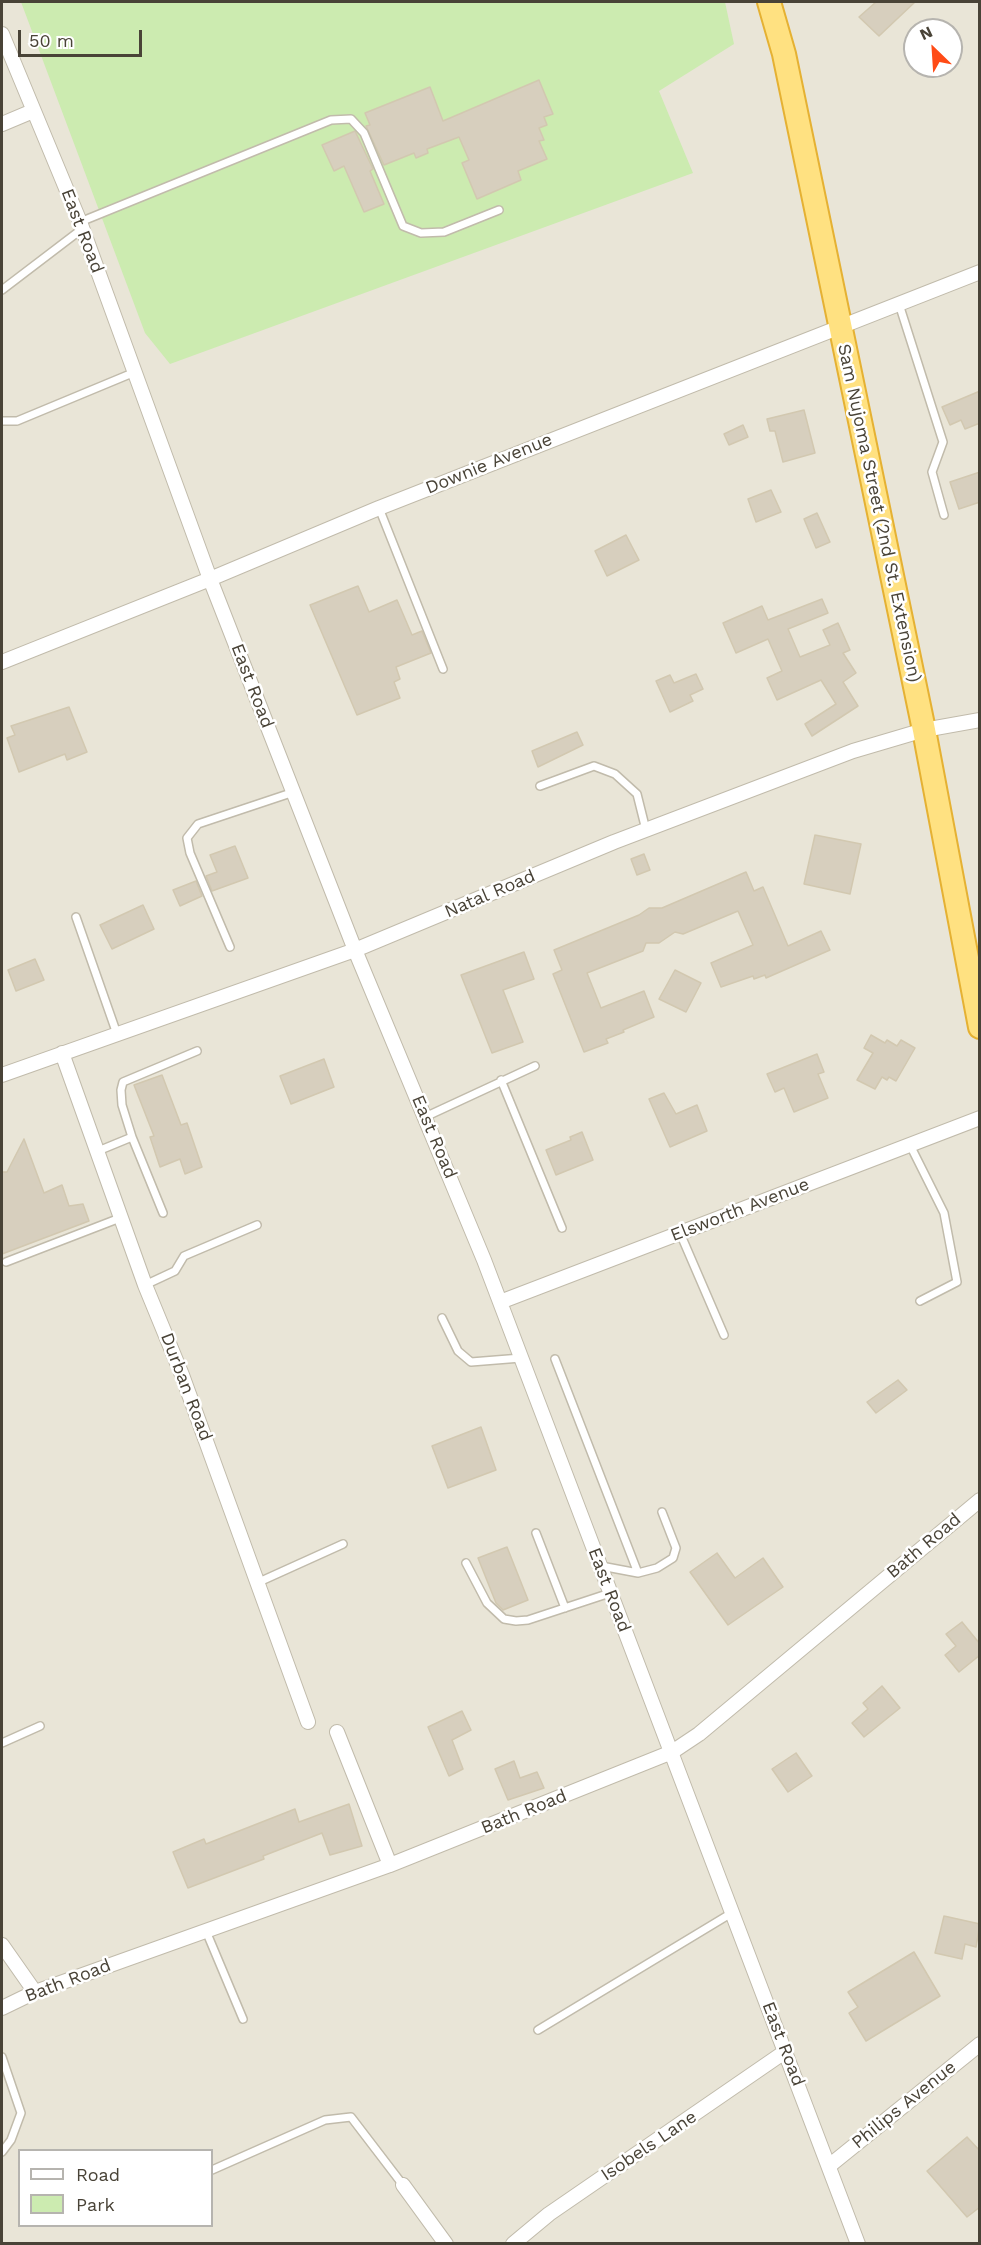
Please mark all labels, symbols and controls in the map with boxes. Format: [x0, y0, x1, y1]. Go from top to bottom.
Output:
scale bar [21, 18, 146, 56]
north arrow [903, 18, 963, 78]
text: N [917, 22, 935, 44]
text: 50 m [29, 30, 74, 51]
street label: East Road [56, 186, 108, 276]
street label: Sam Nujoma Street (2nd St. Extension) [833, 342, 925, 684]
street label: Downie Avenue [423, 429, 555, 499]
street label: East Road [226, 641, 278, 731]
street label: Natal Road [441, 865, 539, 923]
street label: East Road [407, 1092, 461, 1182]
street label: Elsworth Avenue [668, 1174, 812, 1246]
street label: Durban Road [155, 1330, 217, 1444]
street label: Bath Road [882, 1509, 966, 1583]
street label: East Road [583, 1545, 635, 1635]
street label: Bath Road [478, 1785, 570, 1839]
street label: Bath Road [22, 1955, 114, 2007]
street label: East Road [757, 1999, 809, 2089]
street label: Philips Avenue [848, 2056, 960, 2154]
street label: Isobels Lane [597, 2106, 701, 2186]
legend [18, 2149, 213, 2227]
text: Road [76, 2164, 120, 2185]
text: Park [76, 2194, 115, 2215]

